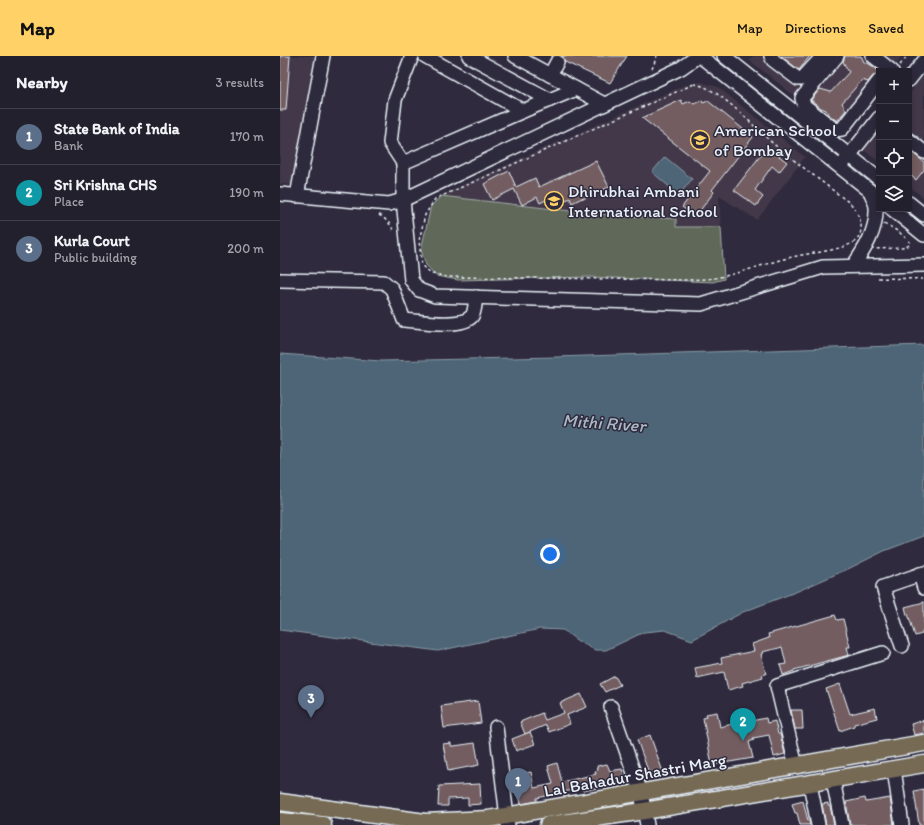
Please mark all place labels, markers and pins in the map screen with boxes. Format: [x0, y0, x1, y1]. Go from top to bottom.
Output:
place label: American School of Bombay [714, 120, 837, 160]
school or university icon: American School of Bombay [689, 129, 711, 151]
place label: Dhirubhai Ambani International School [568, 181, 718, 221]
school or university icon: Dhirubhai Ambani International School [543, 190, 565, 212]
pin: 3 [298, 685, 324, 718]
pin: 2 [730, 708, 756, 741]
pin: 1 [505, 768, 531, 801]

